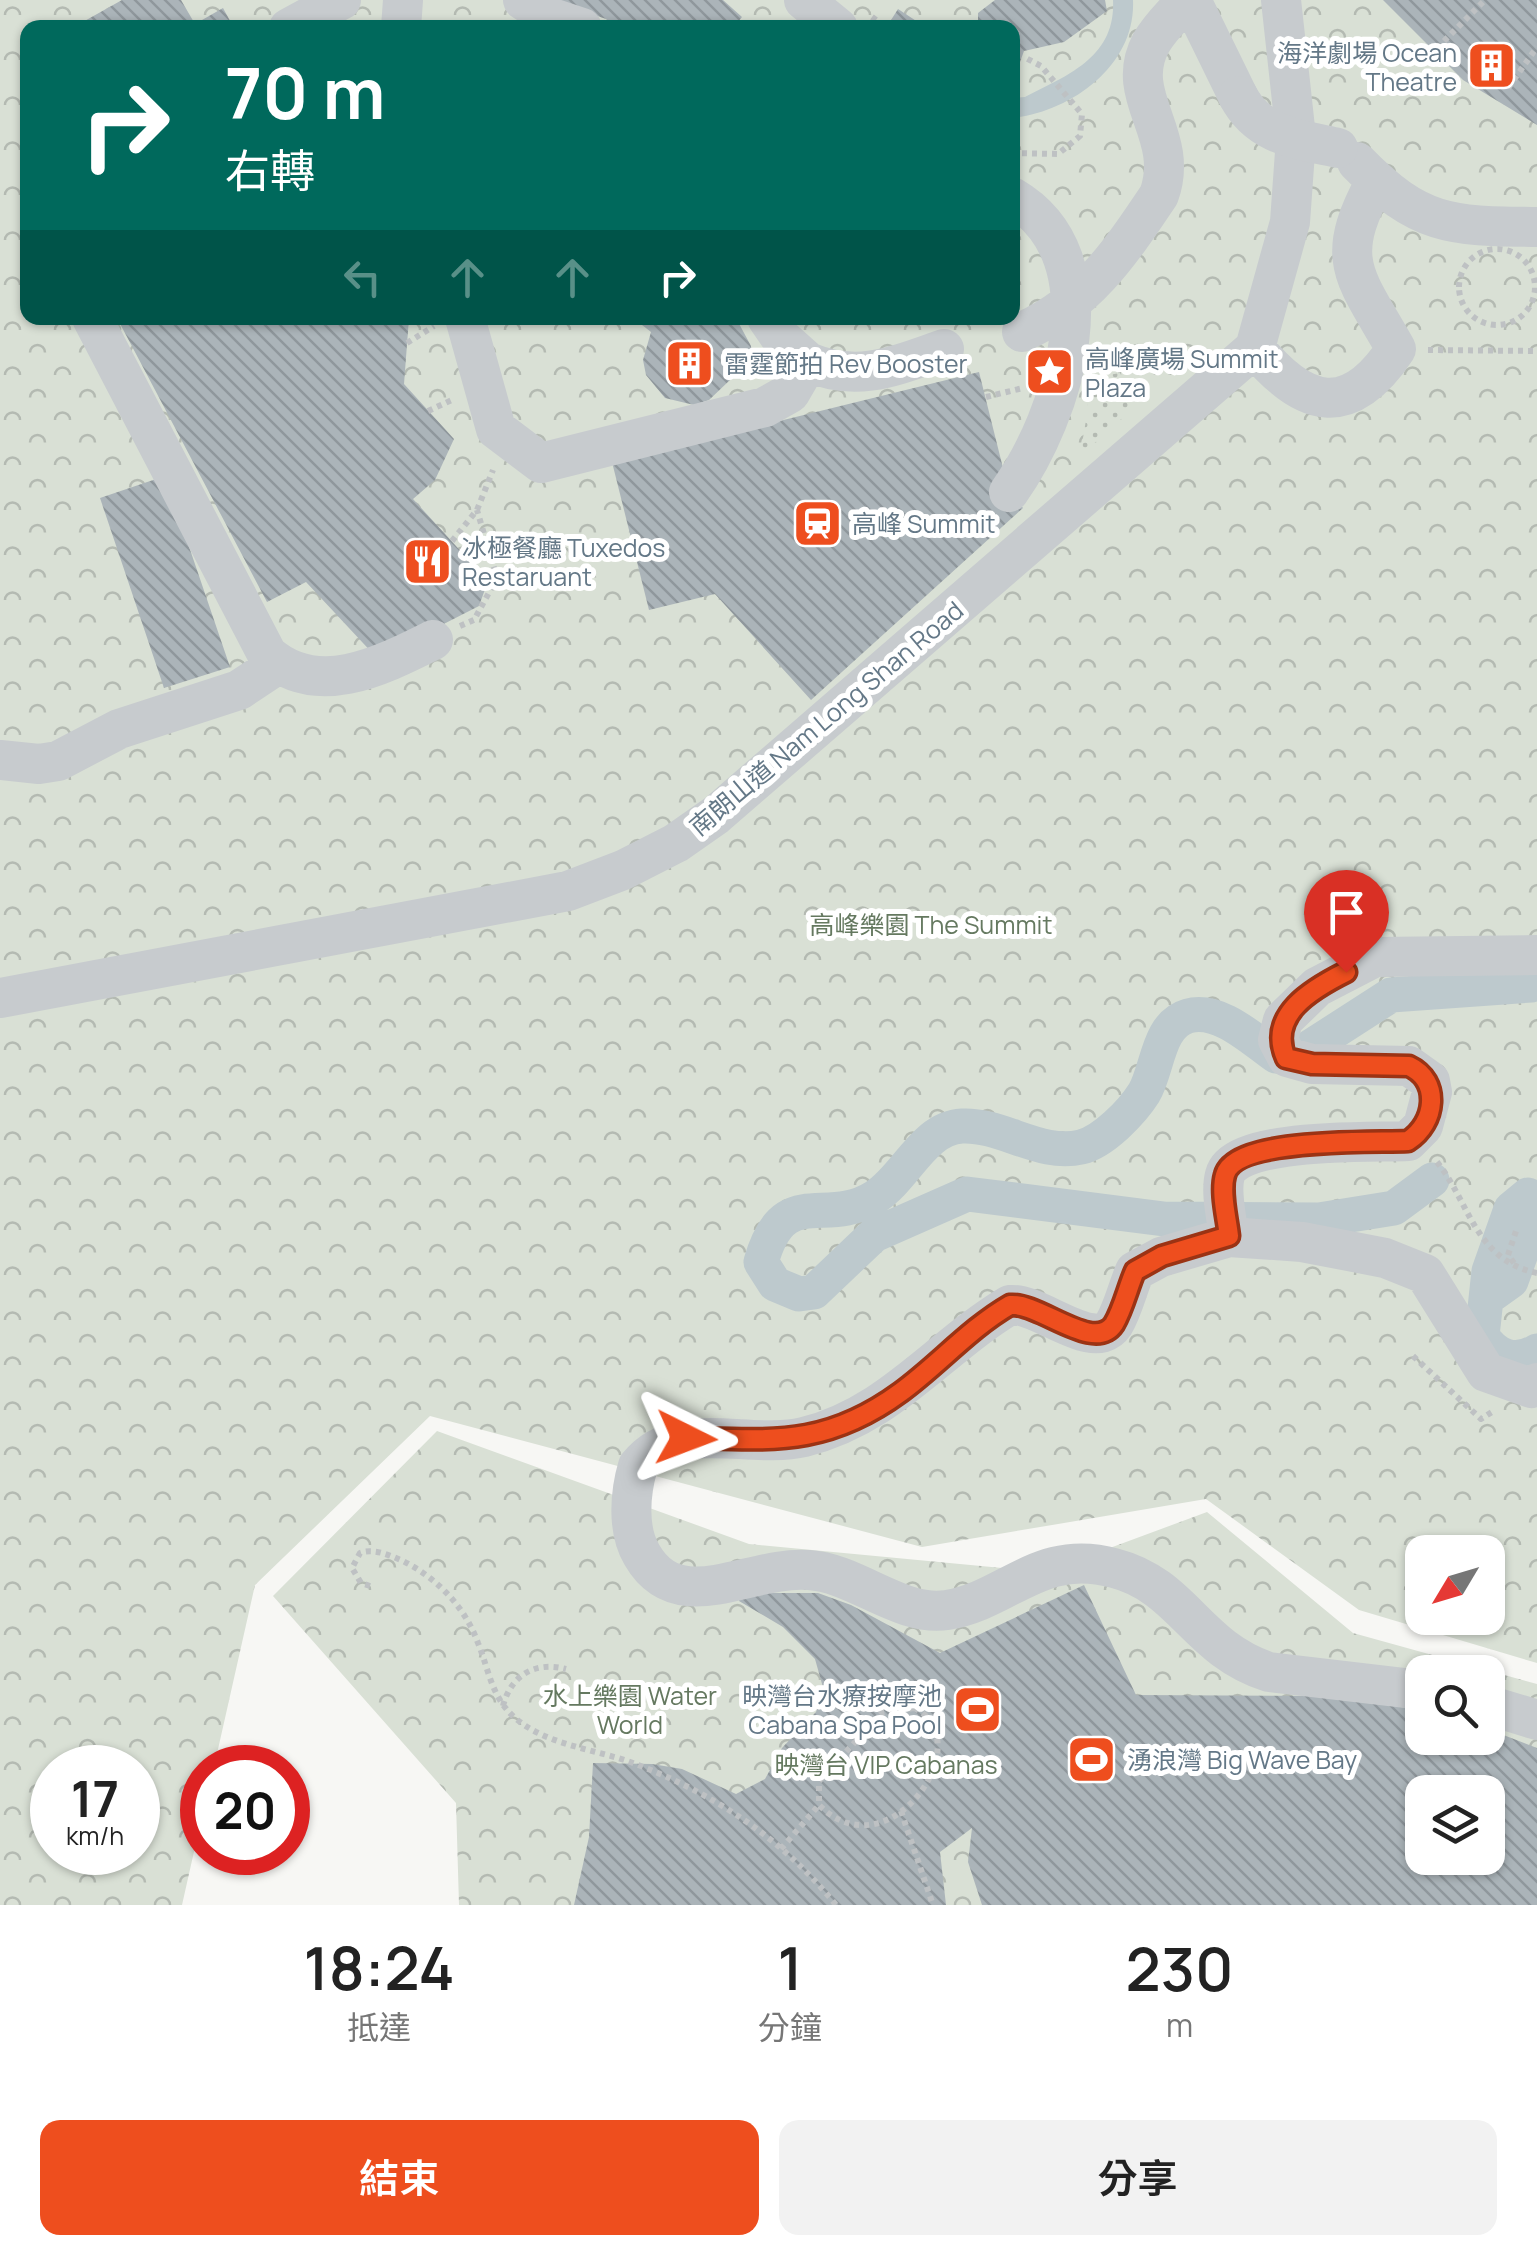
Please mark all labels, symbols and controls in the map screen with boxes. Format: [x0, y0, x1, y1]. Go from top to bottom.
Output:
place label: 海洋劇場 Ocean Theatre [1277, 35, 1457, 99]
building icon: 海洋劇場 Ocean Theatre [1466, 40, 1518, 92]
text: 70 m [225, 44, 385, 140]
icon: right [60, 60, 190, 190]
text: 右轉 [225, 139, 315, 201]
icon: left [335, 250, 390, 305]
icon: ahead [440, 250, 495, 305]
icon: ahead [545, 250, 600, 305]
icon: right [650, 250, 705, 305]
building icon: 雷霆節拍 Rev Booster [663, 337, 715, 389]
place label: 高峰廣場 Summit Plaza [1085, 341, 1279, 405]
place label: 雷霆節拍 Rev Booster [724, 346, 968, 381]
place icon: 高峰廣場 Summit Plaza [1024, 346, 1076, 398]
station icon: 高峰 Summit [791, 497, 843, 549]
place label: 高峰 Summit [852, 506, 996, 541]
place label: 冰極餐廳 Tuxedos Restaruant [462, 530, 665, 594]
restaurant icon: 冰極餐廳 Tuxedos Restaruant [401, 535, 453, 587]
street label: 南朗山道 Nam Long Shan Road [682, 593, 970, 843]
pin [1304, 870, 1389, 973]
icon: arrive [1319, 885, 1374, 940]
park label: 高峰樂園 The Summit [810, 907, 1052, 942]
position arrow [634, 1386, 738, 1490]
north arrow [1405, 1535, 1505, 1635]
map controls [1405, 1535, 1505, 1875]
button: search [1405, 1655, 1505, 1755]
park label: 水上樂園 Water World [543, 1678, 717, 1742]
place label: 映灣台水療按摩池 Cabana Spa Pool [742, 1678, 942, 1742]
sports icon: 映灣台水療按摩池 Cabana Spa Pool [951, 1683, 1003, 1735]
sports icon: 湧浪灣 Big Wave Bay [1066, 1733, 1118, 1785]
place label: 湧浪灣 Big Wave Bay [1127, 1742, 1357, 1777]
speed limit sign: 20 [180, 1745, 310, 1875]
park label: 映灣台 VIP Cabanas [774, 1747, 998, 1782]
text: 17 [71, 1764, 119, 1832]
button: layers [1405, 1775, 1505, 1875]
text: km/h [66, 1818, 124, 1853]
text: 18:24 [303, 1926, 455, 2008]
text: 1 [777, 1926, 803, 2008]
text: 230 [1126, 1927, 1234, 2009]
text: m [1166, 2003, 1193, 2047]
text: 抵達 [347, 2005, 411, 2049]
text: 分鐘 [758, 2005, 822, 2049]
button: 結束 [40, 2120, 759, 2235]
button: 分享 [779, 2120, 1497, 2235]

